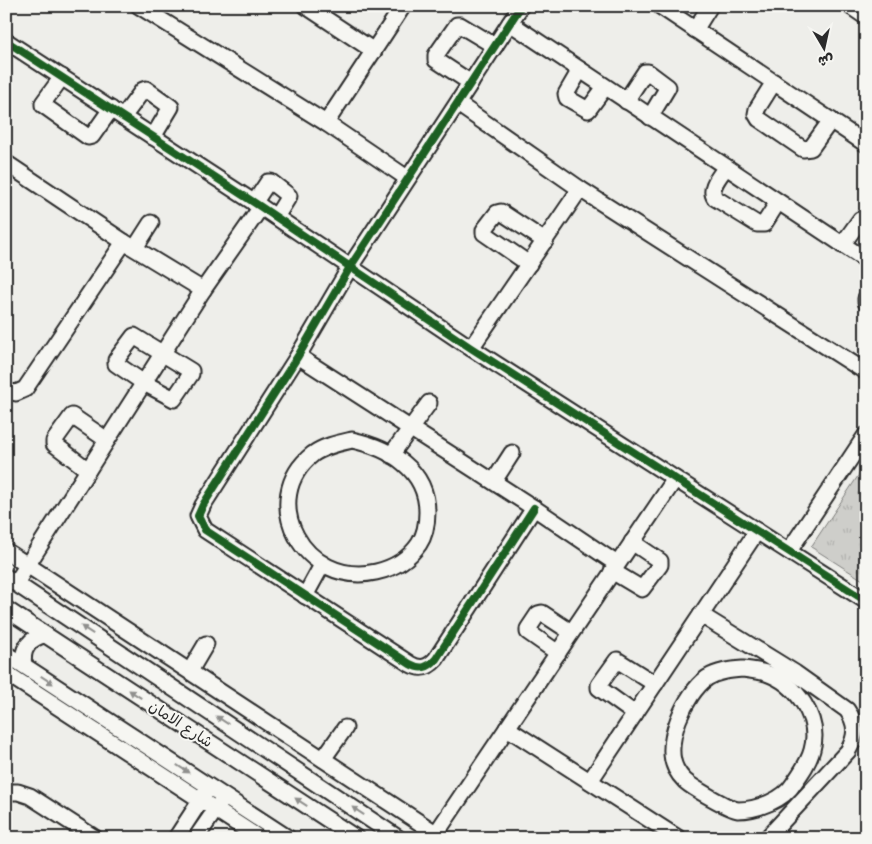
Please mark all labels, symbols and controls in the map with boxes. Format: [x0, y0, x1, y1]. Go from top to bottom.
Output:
north arrow [800, 22, 850, 72]
text: ش [817, 50, 835, 73]
one-way arrow [81, 625, 94, 635]
one-way arrow [40, 676, 54, 685]
one-way arrow [128, 689, 142, 699]
street label: شارع الامان [145, 693, 218, 752]
one-way arrow [216, 716, 229, 725]
one-way arrow [176, 764, 190, 774]
one-way arrow [294, 797, 307, 806]
one-way arrow [351, 806, 364, 816]

